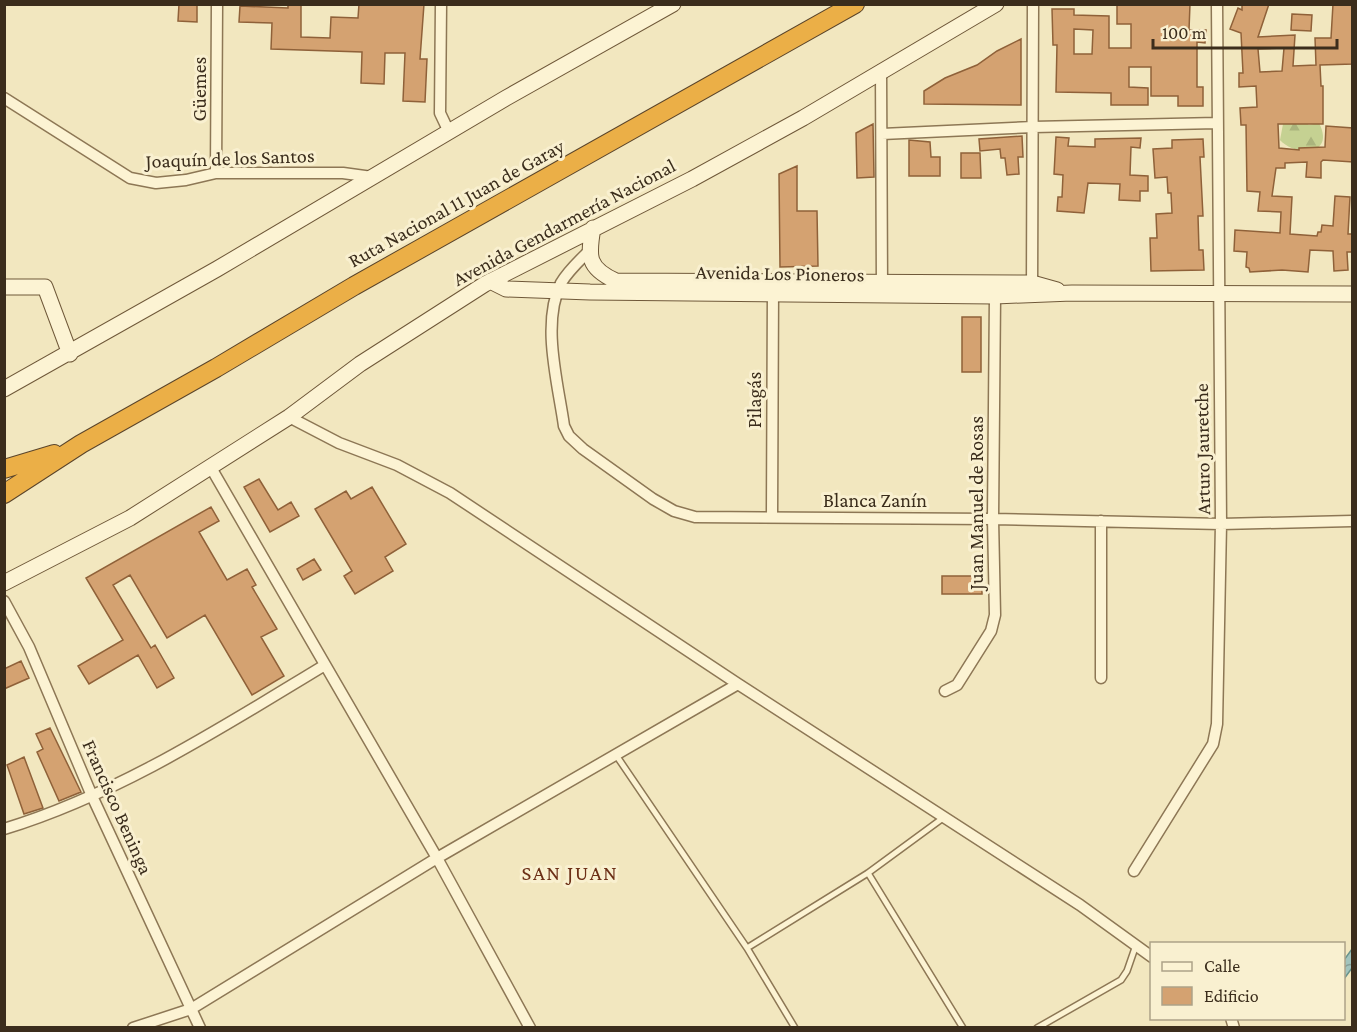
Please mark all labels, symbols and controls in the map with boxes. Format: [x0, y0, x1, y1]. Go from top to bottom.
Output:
scale bar [1153, 12, 1338, 50]
text: 100 m [1162, 23, 1207, 43]
street label: Güemes [188, 56, 210, 121]
street label: Ruta Nacional 11 Juan de Garay [344, 134, 569, 272]
street label: Joaquín de los Santos [143, 144, 315, 173]
street label: Avenida Gendarmería Nacional [449, 154, 679, 290]
street label: Avenida Los Pioneros [695, 261, 865, 285]
street label: Pilagás [743, 372, 766, 428]
street label: Arturo Jauretche [1190, 383, 1215, 515]
street label: Juan Manuel de Rosas [965, 416, 988, 592]
street label: Blanca Zanín [823, 489, 927, 511]
street label: Francisco Beninga [78, 736, 158, 878]
district label: SAN JUAN [522, 861, 618, 885]
legend [1150, 942, 1345, 1020]
text: Calle [1204, 956, 1240, 976]
text: Edificio [1204, 986, 1259, 1006]

